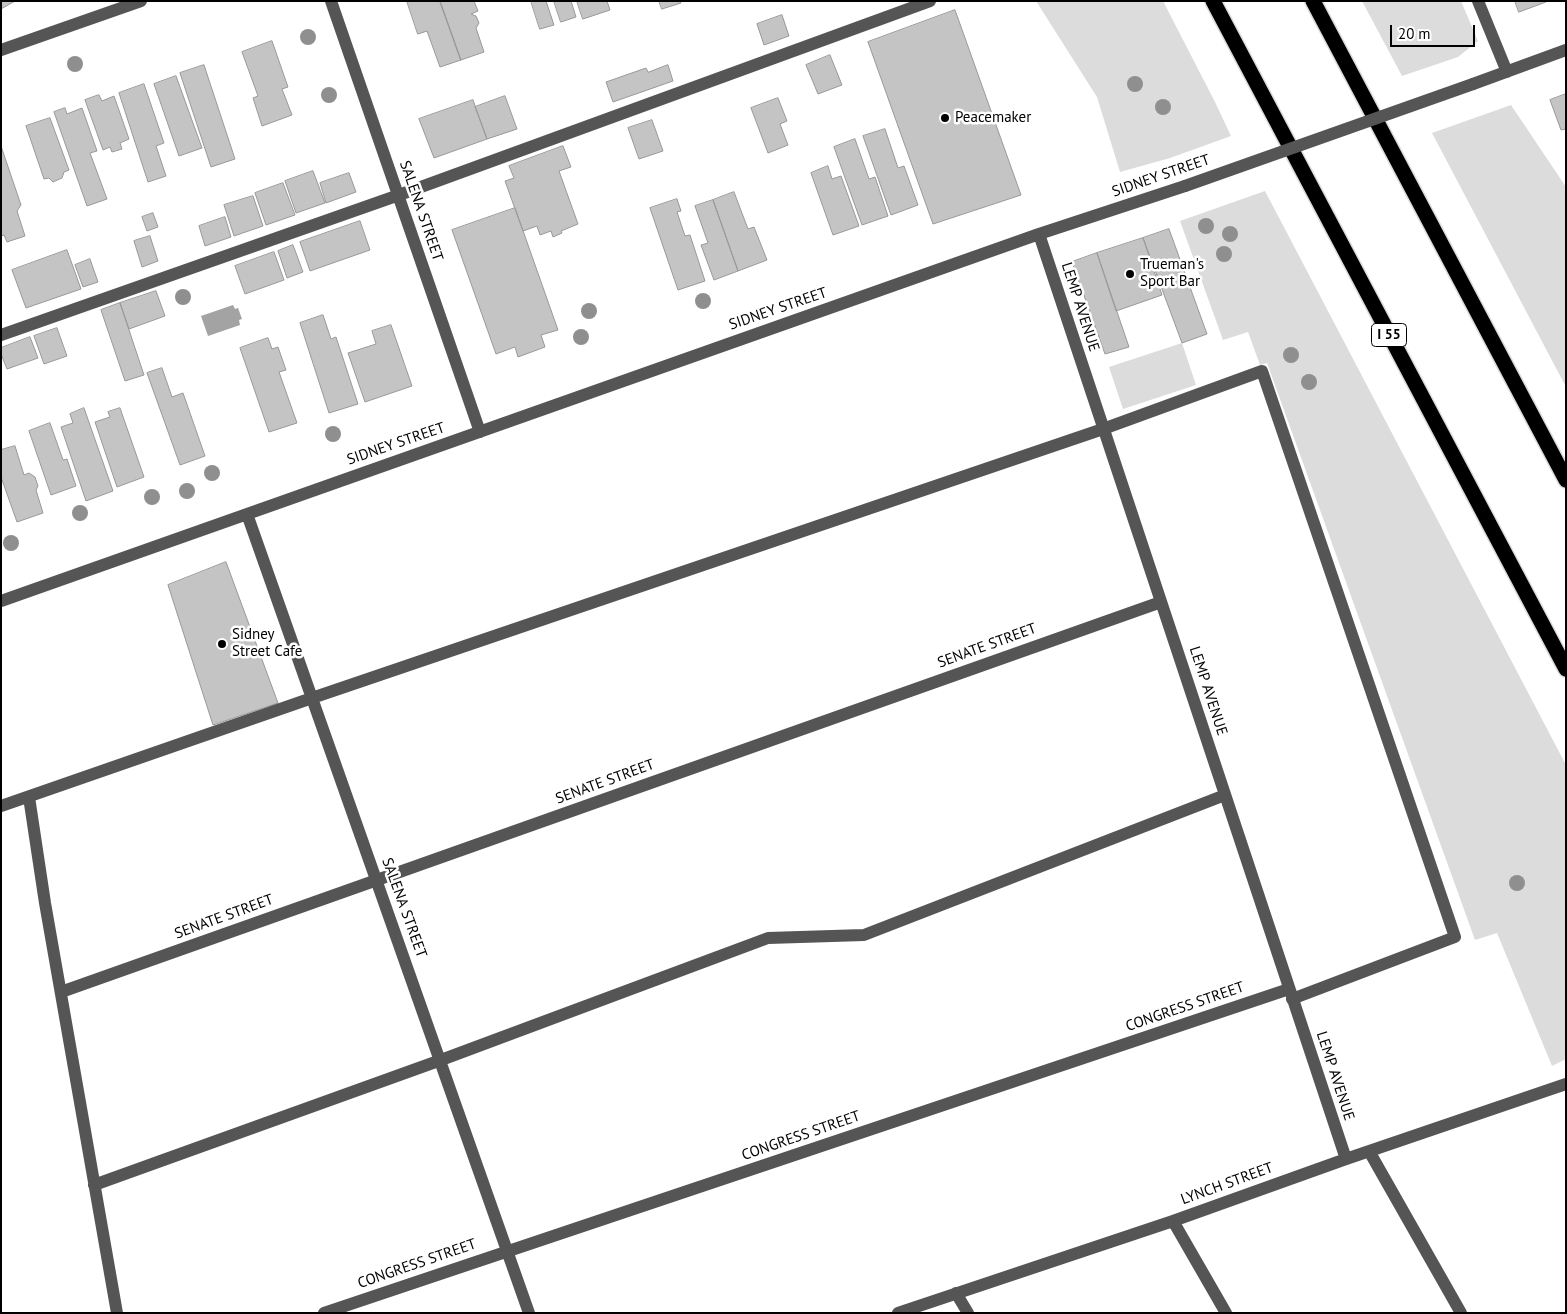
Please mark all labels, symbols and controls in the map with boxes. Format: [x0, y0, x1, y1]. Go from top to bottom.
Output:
scale bar [1392, 15, 1477, 47]
text: 20 m [1398, 24, 1431, 43]
place label: Peacemaker [955, 109, 1031, 127]
marker: Peacemaker [939, 112, 951, 124]
street label: SIDNEY STREET [1110, 151, 1212, 201]
street label: SALENA STREET [395, 158, 447, 264]
place label: Trueman's Sport Bar [1140, 256, 1204, 291]
street label: LEMP AVENUE [1057, 260, 1103, 354]
marker: Trueman's Sport Bar [1124, 268, 1136, 280]
street label: SIDNEY STREET [727, 284, 829, 334]
road number: I 55 [1372, 324, 1406, 346]
street label: SIDNEY STREET [345, 419, 447, 469]
street label: SENATE STREET [935, 620, 1039, 672]
place label: Sidney Street Cafe [232, 626, 302, 661]
marker: Sidney Street Cafe [216, 638, 228, 650]
street label: LEMP AVENUE [1185, 644, 1231, 738]
street label: SENATE STREET [553, 756, 657, 808]
street label: SALENA STREET [378, 856, 430, 960]
street label: SENATE STREET [172, 891, 276, 943]
street label: CONGRESS STREET [1123, 978, 1247, 1036]
street label: LEMP AVENUE [1312, 1029, 1358, 1123]
street label: CONGRESS STREET [739, 1107, 863, 1165]
street label: LYNCH STREET [1178, 1159, 1276, 1209]
street label: CONGRESS STREET [355, 1235, 479, 1293]

